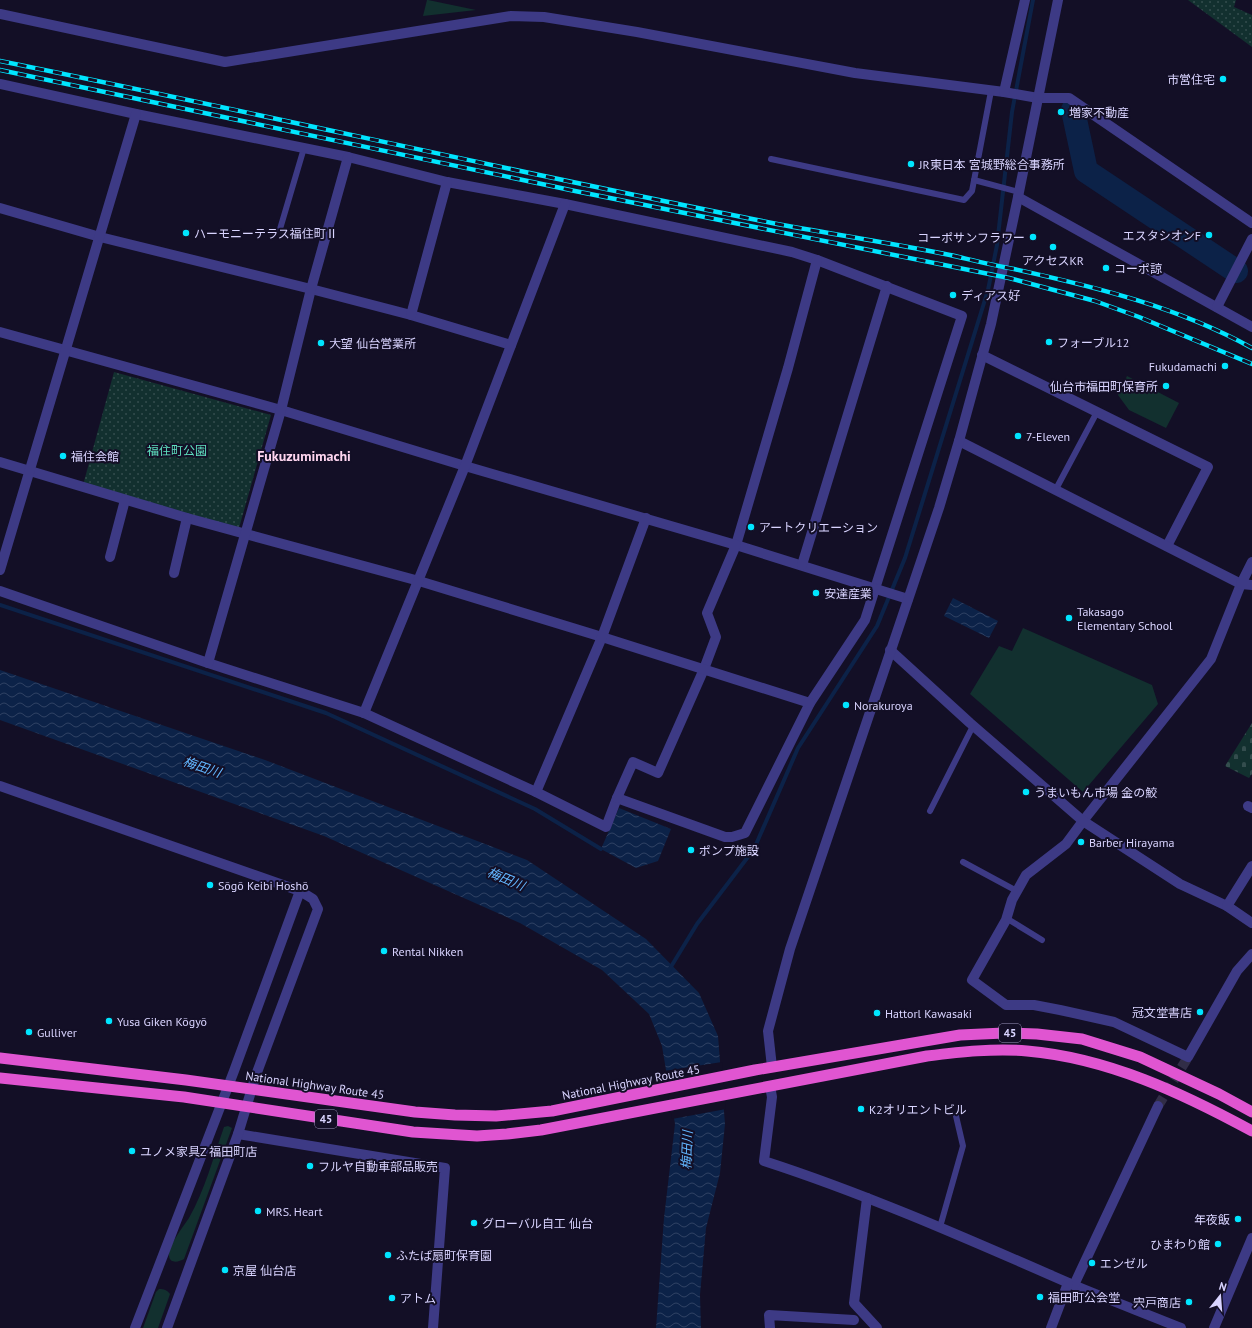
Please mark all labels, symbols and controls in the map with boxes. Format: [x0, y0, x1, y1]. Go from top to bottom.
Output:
place label: 市営住宅 [1167, 72, 1215, 87]
marker: 市営住宅 [1218, 74, 1228, 84]
place label: 増家不動産 [1069, 105, 1129, 120]
marker: 増家不動産 [1056, 107, 1066, 117]
place label: JR東日本 宮城野総合事務所 [918, 157, 1065, 172]
marker: JR東日本 宮城野総合事務所 [906, 159, 916, 169]
place label: ハーモニーテラス福住町Ⅱ [194, 226, 338, 241]
marker: ハーモニーテラス福住町Ⅱ [181, 228, 191, 238]
place label: エスタシオンF [1123, 228, 1201, 243]
place label: コーポサンフラワー [917, 230, 1025, 245]
marker: エスタシオンF [1204, 230, 1214, 240]
marker: コーポサンフラワー [1028, 232, 1038, 242]
marker: アクセスKR [1048, 242, 1058, 252]
place label: アクセスKR [1022, 253, 1084, 268]
place label: コーポ諒 [1114, 261, 1162, 276]
marker: コーポ諒 [1101, 263, 1111, 273]
place label: ディアス好 [961, 288, 1020, 303]
marker: ディアス好 [948, 290, 958, 300]
place label: フォーブル12 [1057, 335, 1129, 350]
place label: 大望 仙台営業所 [329, 336, 416, 351]
marker: フォーブル12 [1044, 337, 1054, 347]
marker: 大望 仙台営業所 [316, 338, 326, 348]
place label: Fukudamachi [1149, 359, 1217, 374]
marker: Fukudamachi [1220, 361, 1230, 371]
place label: 仙台市福田町保育所 [1050, 379, 1158, 394]
marker: 仙台市福田町保育所 [1161, 381, 1171, 391]
place label: 7-Eleven [1026, 429, 1070, 444]
marker: 7-Eleven [1013, 431, 1023, 441]
park label: 福住町公園 [147, 443, 207, 458]
district label: Fukuzumimachi [257, 447, 351, 465]
place label: 福住会館 [71, 449, 119, 464]
marker: 福住会館 [58, 451, 68, 461]
place label: アートクリエーション [759, 520, 878, 535]
marker: アートクリエーション [746, 522, 756, 532]
place label: 安達産業 [824, 586, 872, 601]
marker: 安達産業 [811, 588, 821, 598]
place label: Takasago Elementary School [1077, 604, 1173, 633]
marker: Takasago Elementary School [1064, 613, 1074, 623]
place label: Norakuroya [854, 698, 913, 713]
marker: Norakuroya [841, 700, 851, 710]
water label: 梅田川 [181, 753, 225, 782]
place label: うまいもん市場 金の鮫 [1034, 785, 1157, 800]
marker: うまいもん市場 金の鮫 [1021, 787, 1031, 797]
place label: Barber Hirayama [1089, 835, 1175, 850]
marker: Barber Hirayama [1076, 837, 1086, 847]
place label: ポンプ施設 [699, 843, 759, 858]
marker: ポンプ施設 [686, 845, 696, 855]
water label: 梅田川 [485, 864, 529, 895]
place label: Sōgō Keibi Hoshō [218, 878, 308, 893]
marker: Sōgō Keibi Hoshō [205, 880, 215, 890]
place label: Rental Nikken [392, 944, 463, 959]
marker: Rental Nikken [379, 946, 389, 956]
place label: 冠文堂書店 [1132, 1005, 1192, 1020]
place label: Hattorl Kawasaki [885, 1006, 972, 1021]
marker: 冠文堂書店 [1195, 1007, 1205, 1017]
marker: Hattorl Kawasaki [872, 1008, 882, 1018]
place label: Yusa Giken Kōgyō [117, 1014, 207, 1029]
marker: Yusa Giken Kōgyō [104, 1016, 114, 1026]
road number: 45 [999, 1024, 1021, 1042]
place label: Gulliver [37, 1025, 77, 1040]
marker: Gulliver [24, 1027, 34, 1037]
street label: National Highway Route 45 [561, 1061, 701, 1103]
street label: National Highway Route 45 [245, 1068, 385, 1102]
place label: K2オリエントビル [869, 1102, 967, 1117]
marker: K2オリエントビル [856, 1104, 866, 1114]
road number: 45 [315, 1110, 337, 1128]
water label: 梅田川 [678, 1128, 696, 1170]
place label: ユノメ家具Z 福田町店 [140, 1144, 257, 1159]
marker: ユノメ家具Z 福田町店 [127, 1146, 137, 1156]
place label: フルヤ自動車部品販売 [318, 1159, 438, 1174]
marker: フルヤ自動車部品販売 [305, 1161, 315, 1171]
place label: MRS. Heart [266, 1204, 322, 1219]
marker: MRS. Heart [253, 1206, 263, 1216]
place label: 年夜飯 [1194, 1212, 1230, 1227]
marker: 年夜飯 [1233, 1214, 1243, 1224]
place label: グローバル自工 仙台 [482, 1216, 593, 1231]
marker: グローバル自工 仙台 [469, 1218, 479, 1228]
place label: ひまわり館 [1150, 1237, 1210, 1252]
marker: ひまわり館 [1213, 1239, 1223, 1249]
place label: ふたば扇町保育園 [396, 1248, 492, 1263]
marker: ふたば扇町保育園 [383, 1250, 393, 1260]
place label: エンゼル [1100, 1256, 1148, 1271]
marker: エンゼル [1087, 1258, 1097, 1268]
place label: 京屋 仙台店 [233, 1263, 296, 1278]
marker: 京屋 仙台店 [220, 1265, 230, 1275]
north arrow [1200, 1276, 1240, 1316]
text: N [1217, 1279, 1228, 1294]
place label: 福田町公会堂 [1048, 1290, 1120, 1305]
place label: アトム [400, 1291, 436, 1306]
marker: 福田町公会堂 [1035, 1292, 1045, 1302]
marker: アトム [387, 1293, 397, 1303]
place label: 宍戸商店 [1133, 1295, 1181, 1310]
marker: 宍戸商店 [1184, 1297, 1194, 1307]

